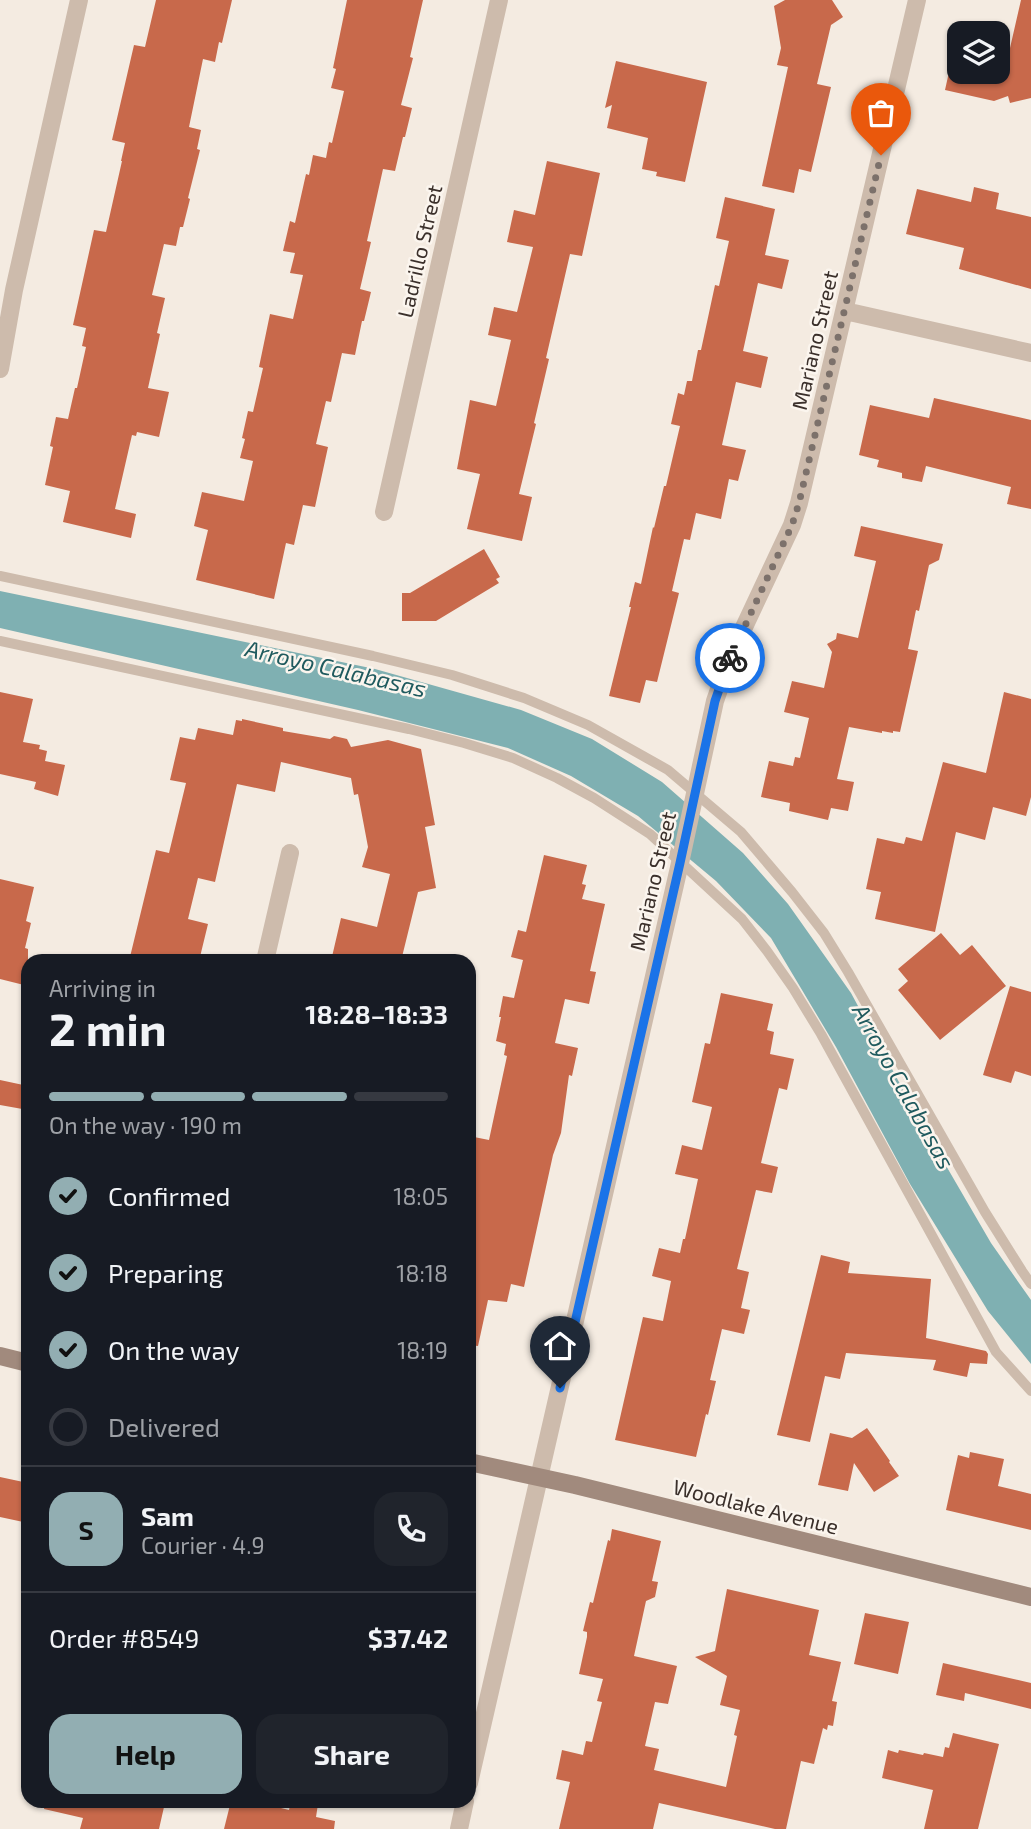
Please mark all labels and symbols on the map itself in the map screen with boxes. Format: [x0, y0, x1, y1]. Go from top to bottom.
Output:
pin [851, 83, 911, 155]
street label: Ladrillo Street [392, 182, 446, 320]
street label: Mariano Street [786, 268, 842, 412]
courier [695, 623, 765, 693]
water label: Arroyo Calabasas [242, 633, 429, 702]
street label: Mariano Street [624, 809, 680, 953]
water label: Arroyo Calabasas [847, 998, 961, 1173]
pin [530, 1316, 590, 1388]
street label: Woodlake Avenue [671, 1473, 841, 1539]

